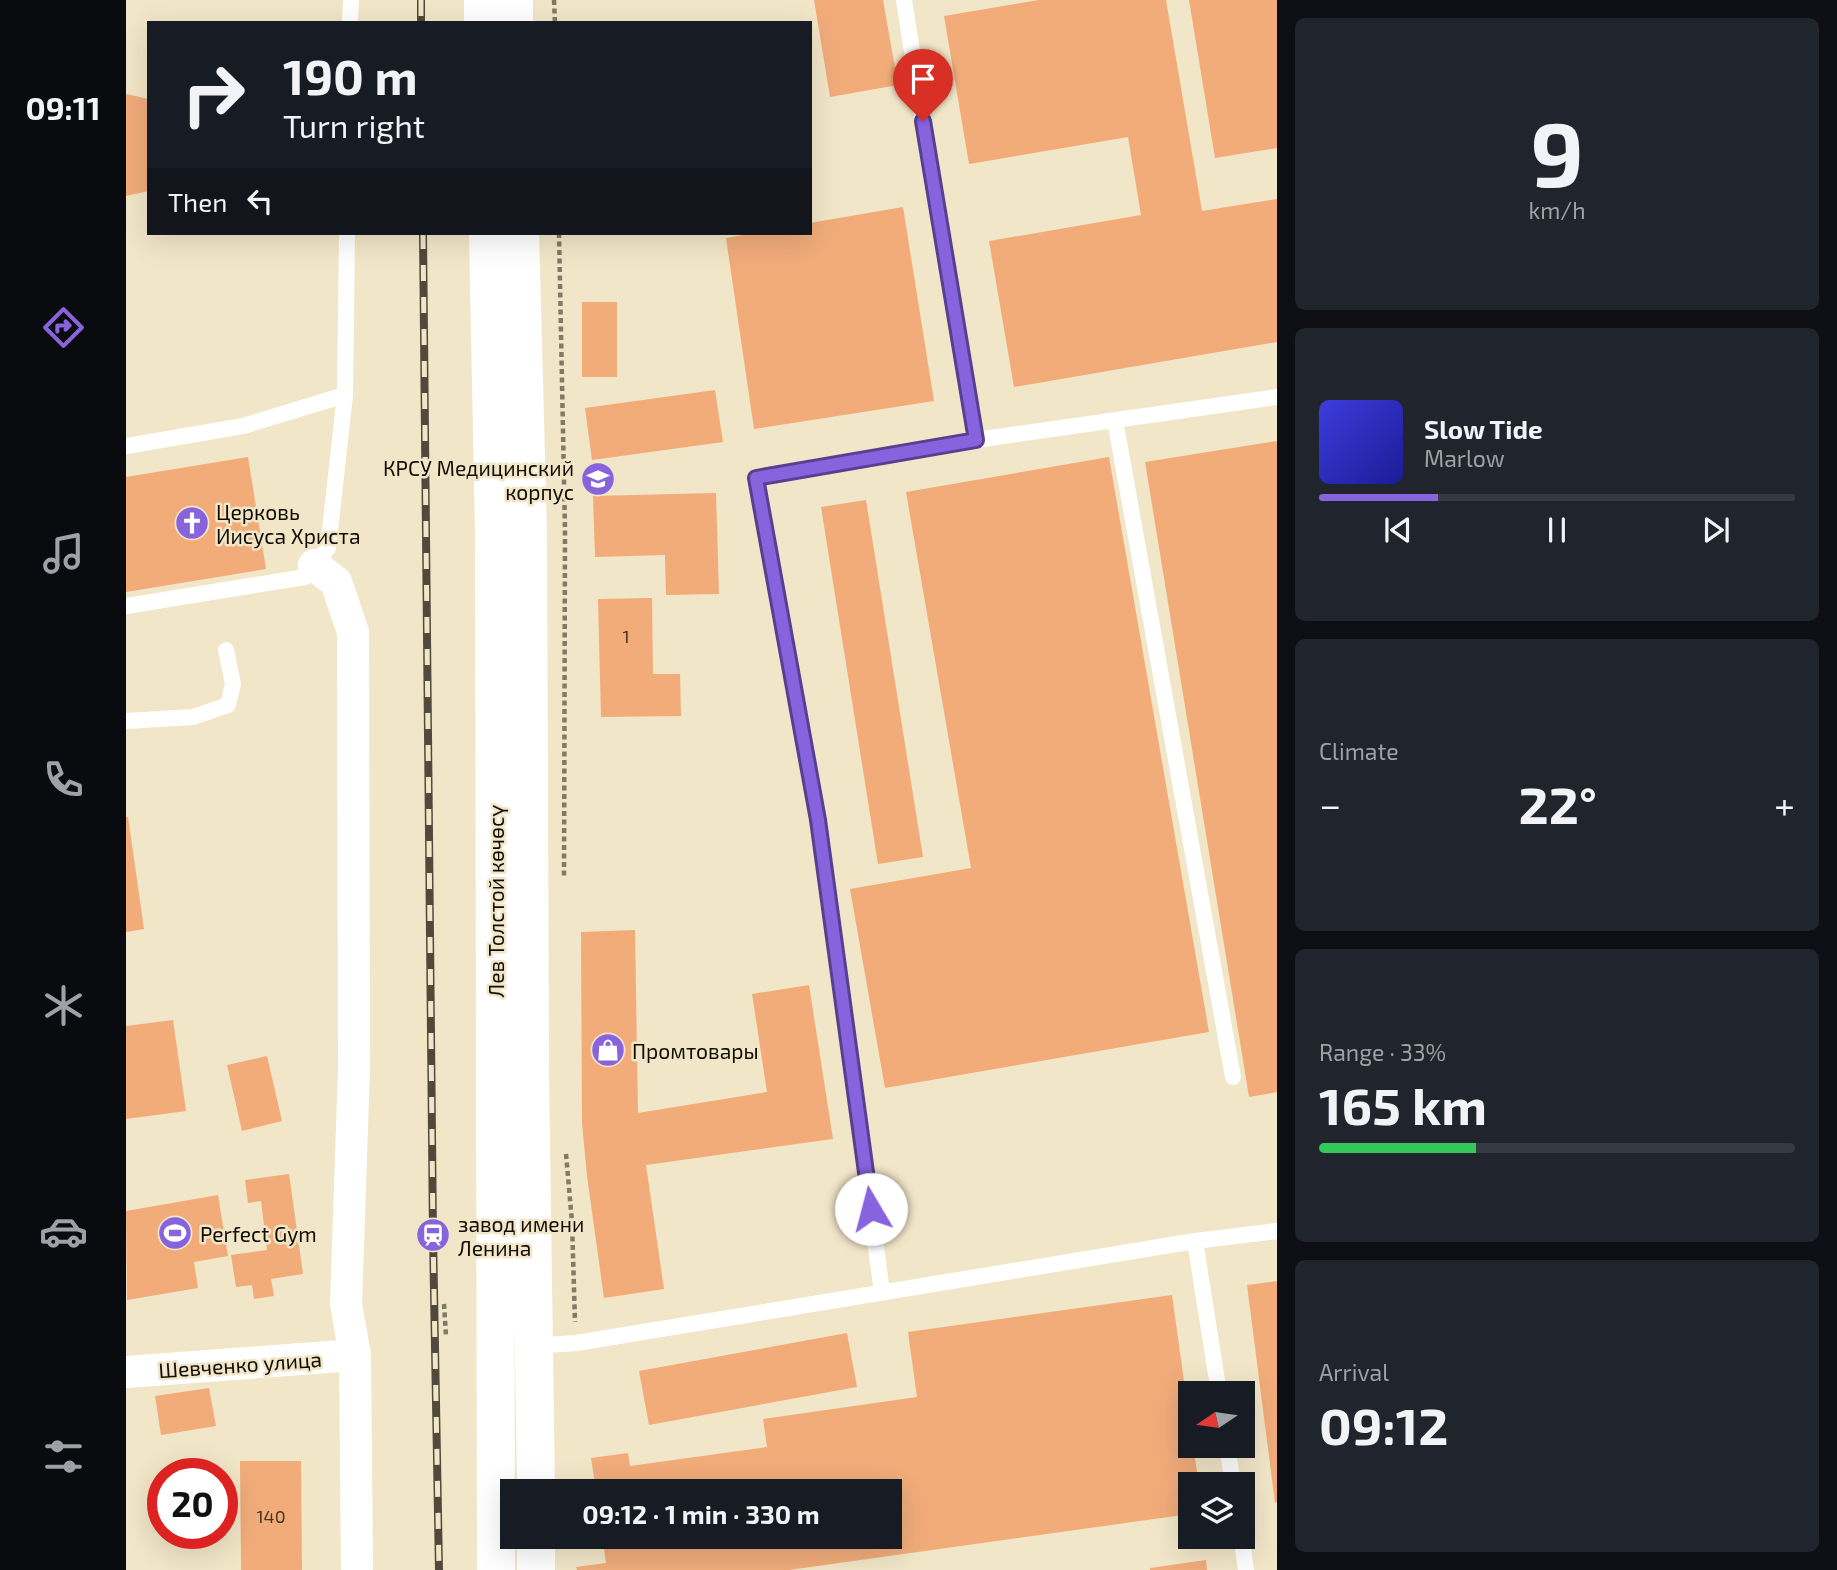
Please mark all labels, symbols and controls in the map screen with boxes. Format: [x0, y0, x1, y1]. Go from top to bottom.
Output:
text: 190 m [283, 46, 418, 105]
icon: right [168, 49, 259, 140]
pin [893, 49, 953, 121]
icon: arrive [904, 60, 942, 98]
text: 09:11 [26, 88, 100, 126]
text: 9 [1530, 96, 1584, 205]
text: Turn right [283, 106, 425, 144]
icon: left [241, 182, 279, 220]
text: Then [168, 186, 227, 217]
text: km/h [1528, 196, 1586, 224]
icon: directions [39, 303, 88, 352]
text: Slow Tide [1424, 413, 1543, 444]
text: Marlow [1424, 444, 1505, 472]
place label: КРСУ Медицинский корпус [383, 455, 574, 505]
school or university icon: КРСУ Медицинский корпус [579, 460, 617, 498]
place label: Церковь Иисуса Христа [216, 499, 360, 549]
church icon: Церковь Иисуса Христа [173, 504, 211, 542]
icon: previous [1379, 511, 1417, 549]
icon: pause [1538, 511, 1576, 549]
icon: next [1697, 511, 1735, 549]
icon: music [39, 529, 88, 578]
house number: 1 [622, 625, 630, 647]
text: Climate [1319, 737, 1399, 765]
icon: phone [39, 755, 88, 804]
text: 22° [1518, 772, 1597, 834]
text: − [1319, 781, 1341, 827]
text: + [1774, 781, 1795, 827]
street label: Лев Толстой көчөсү [483, 804, 508, 998]
icon: climate [39, 981, 88, 1030]
shop icon: Промтовары [589, 1031, 627, 1069]
place label: Промтовары [632, 1038, 759, 1063]
text: Range · 33% [1319, 1038, 1446, 1066]
text: 165 km [1319, 1073, 1487, 1135]
position arrow [834, 1172, 908, 1246]
icon: car [39, 1207, 88, 1256]
place label: завод имени Ленина [458, 1211, 584, 1260]
sports icon: Perfect Gym [156, 1214, 194, 1252]
station icon: завод имени Ленина [414, 1216, 452, 1254]
place label: Perfect Gym [200, 1221, 317, 1246]
street label: Шевченко улица [157, 1346, 323, 1383]
text: Arrival [1319, 1358, 1389, 1386]
north arrow [1178, 1381, 1255, 1458]
map controls [1178, 1381, 1255, 1549]
text: 09:12 [1319, 1393, 1449, 1455]
icon: filters [39, 1432, 88, 1481]
speed limit sign: 20 [147, 1458, 238, 1549]
button: layers [1178, 1472, 1255, 1549]
text: 09:12 · 1 min · 330 m [582, 1498, 820, 1529]
house number: 140 [256, 1505, 286, 1527]

